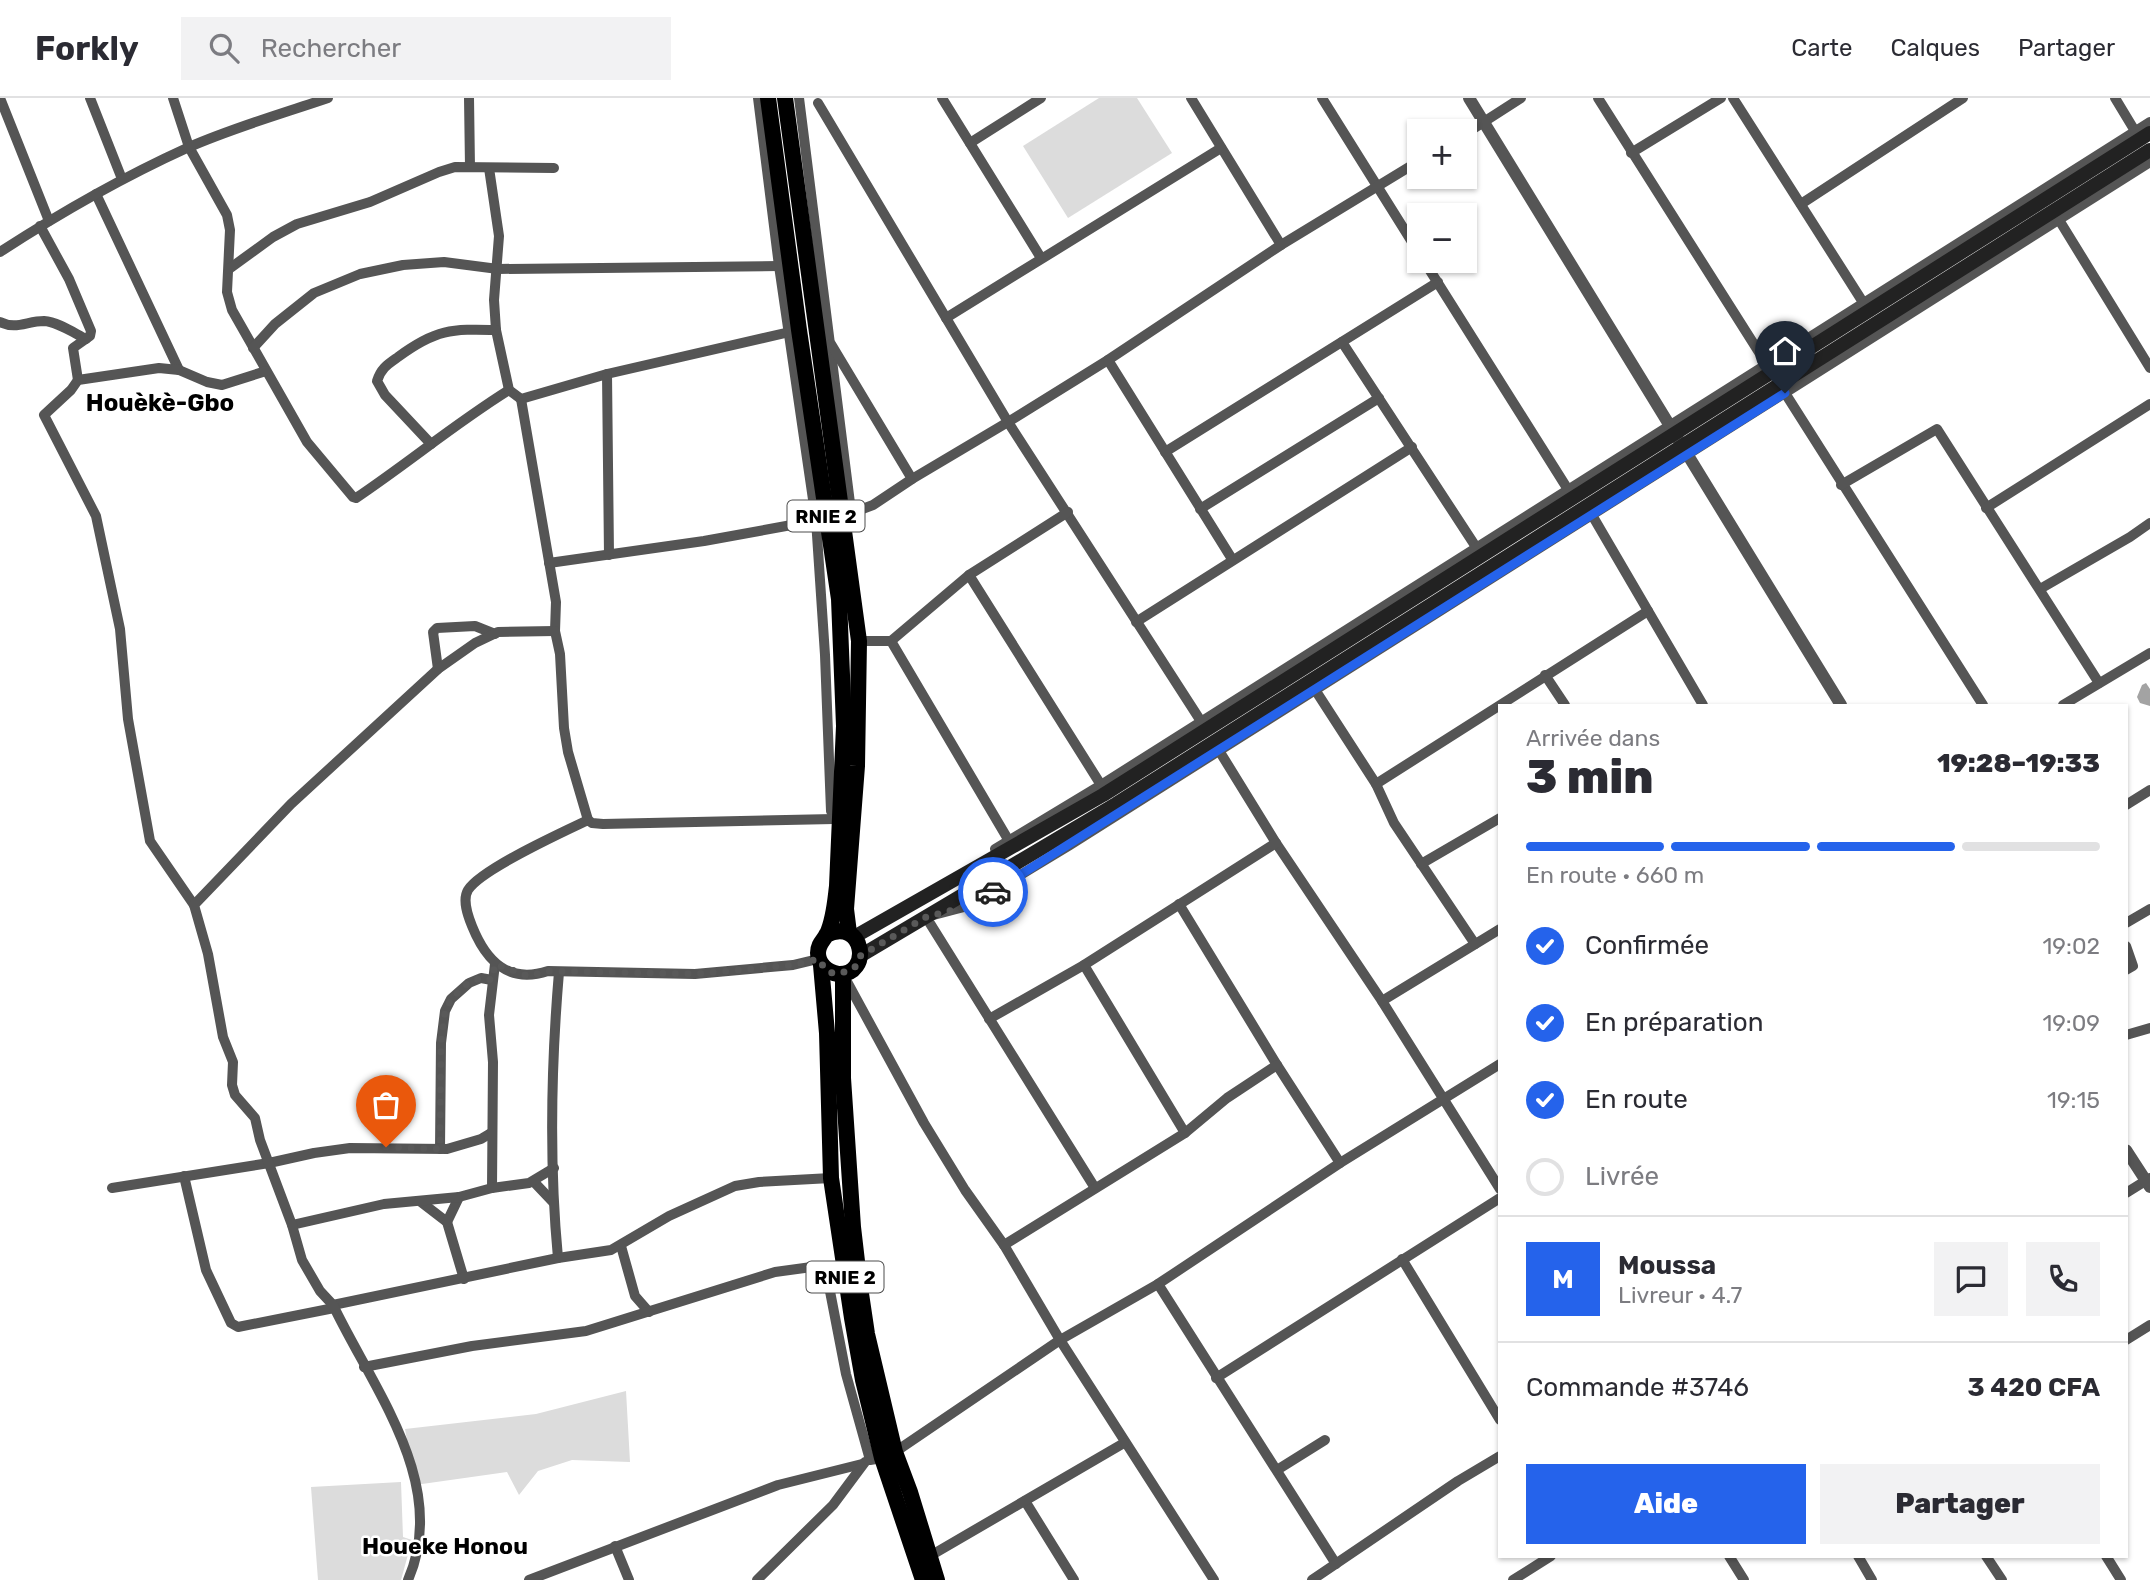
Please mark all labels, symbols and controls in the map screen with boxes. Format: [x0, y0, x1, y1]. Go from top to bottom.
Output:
search box [181, 17, 671, 80]
text: Forkly [35, 29, 139, 68]
icon: search [205, 29, 243, 67]
text: Rechercher [261, 33, 401, 64]
text: Carte [1791, 34, 1852, 62]
text: Calques [1890, 34, 1980, 62]
text: Partager [2018, 34, 2115, 62]
map controls [1407, 119, 1477, 273]
button: + [1407, 119, 1477, 189]
button: − [1407, 203, 1477, 273]
pin [1755, 321, 1815, 393]
icon: home [1766, 332, 1804, 370]
district label: Houèkè-Gbo [86, 389, 234, 417]
road number: RNIE 2 [788, 500, 864, 532]
text: Arrivée dans [1526, 724, 1660, 752]
text: 19:28–19:33 [1937, 748, 2100, 779]
text: 3 min [1526, 750, 1654, 805]
courier [958, 857, 1028, 927]
text: En route · 660 m [1526, 861, 1704, 889]
icon: car [974, 873, 1012, 911]
icon: check [1526, 927, 1564, 965]
text: Confirmée [1585, 930, 1709, 961]
text: 19:02 [2043, 932, 2100, 960]
icon: check [1526, 1004, 1564, 1042]
text: En préparation [1585, 1007, 1763, 1038]
text: 19:09 [2042, 1009, 2100, 1037]
pin [356, 1075, 416, 1147]
icon: check [1526, 1081, 1564, 1119]
text: En route [1585, 1084, 1688, 1115]
icon: bag [367, 1086, 405, 1124]
text: 19:15 [2047, 1086, 2100, 1114]
text: Livrée [1585, 1161, 1659, 1192]
button: chat [1934, 1242, 2008, 1316]
button: phone [2026, 1242, 2100, 1316]
text: Moussa [1618, 1250, 1716, 1281]
road number: RNIE 2 [806, 1261, 884, 1292]
text: M [1552, 1264, 1574, 1295]
text: Livreur · 4.7 [1618, 1281, 1742, 1309]
text: Commande #3746 [1526, 1372, 1749, 1403]
text: 3 420 CFA [1968, 1372, 2100, 1403]
button: Aide [1526, 1464, 1806, 1544]
button: Partager [1820, 1464, 2100, 1544]
district label: Houeke Honou [362, 1532, 528, 1560]

